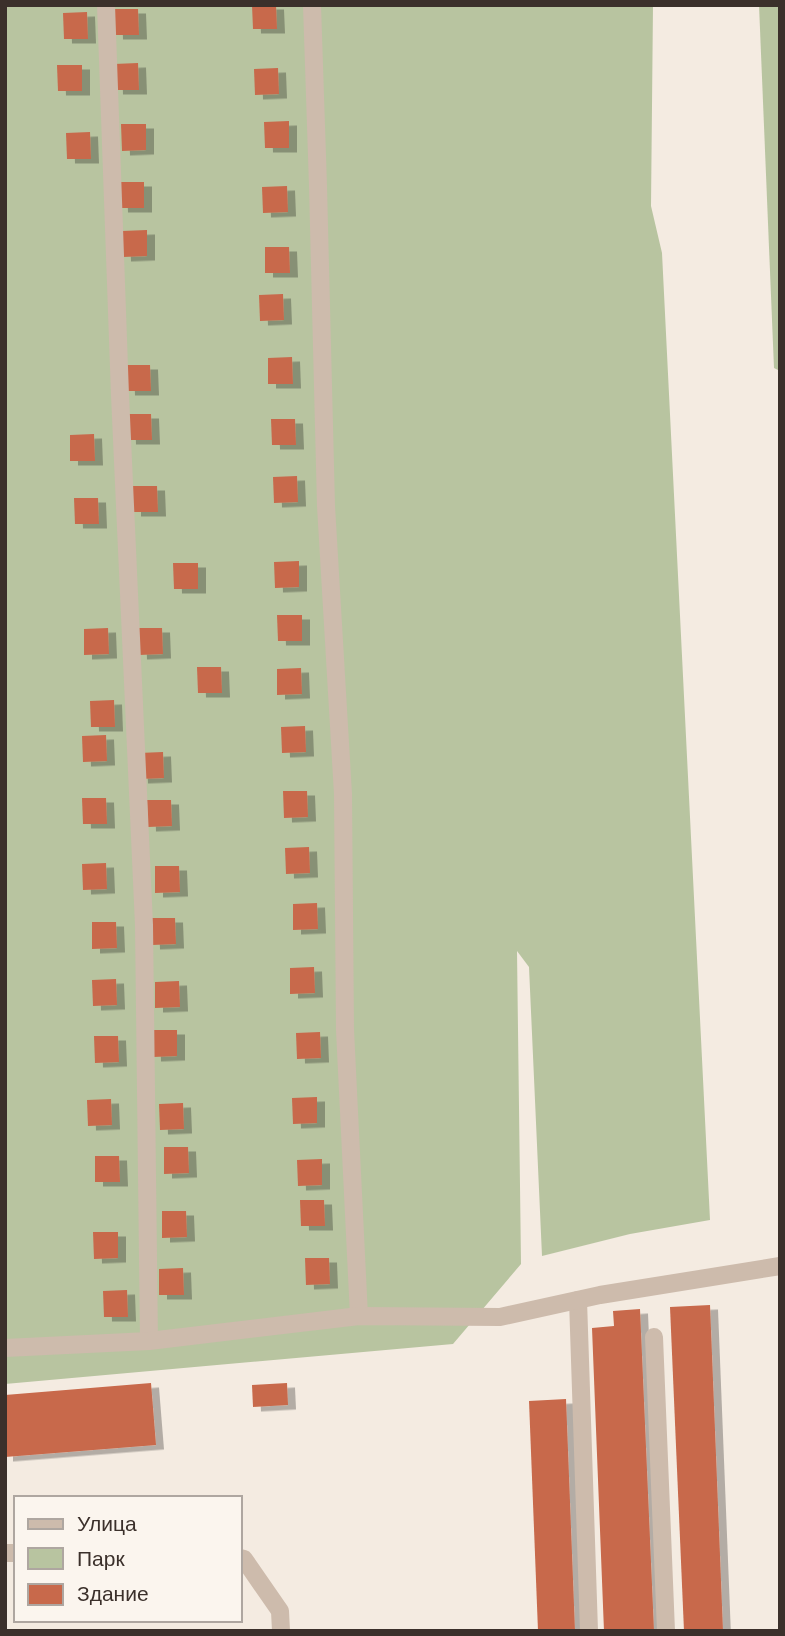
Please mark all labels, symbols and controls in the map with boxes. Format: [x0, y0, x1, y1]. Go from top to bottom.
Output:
legend [14, 1496, 242, 1622]
text: Улица [77, 1511, 137, 1536]
text: Парк [77, 1546, 125, 1571]
text: Здание [77, 1581, 149, 1606]

